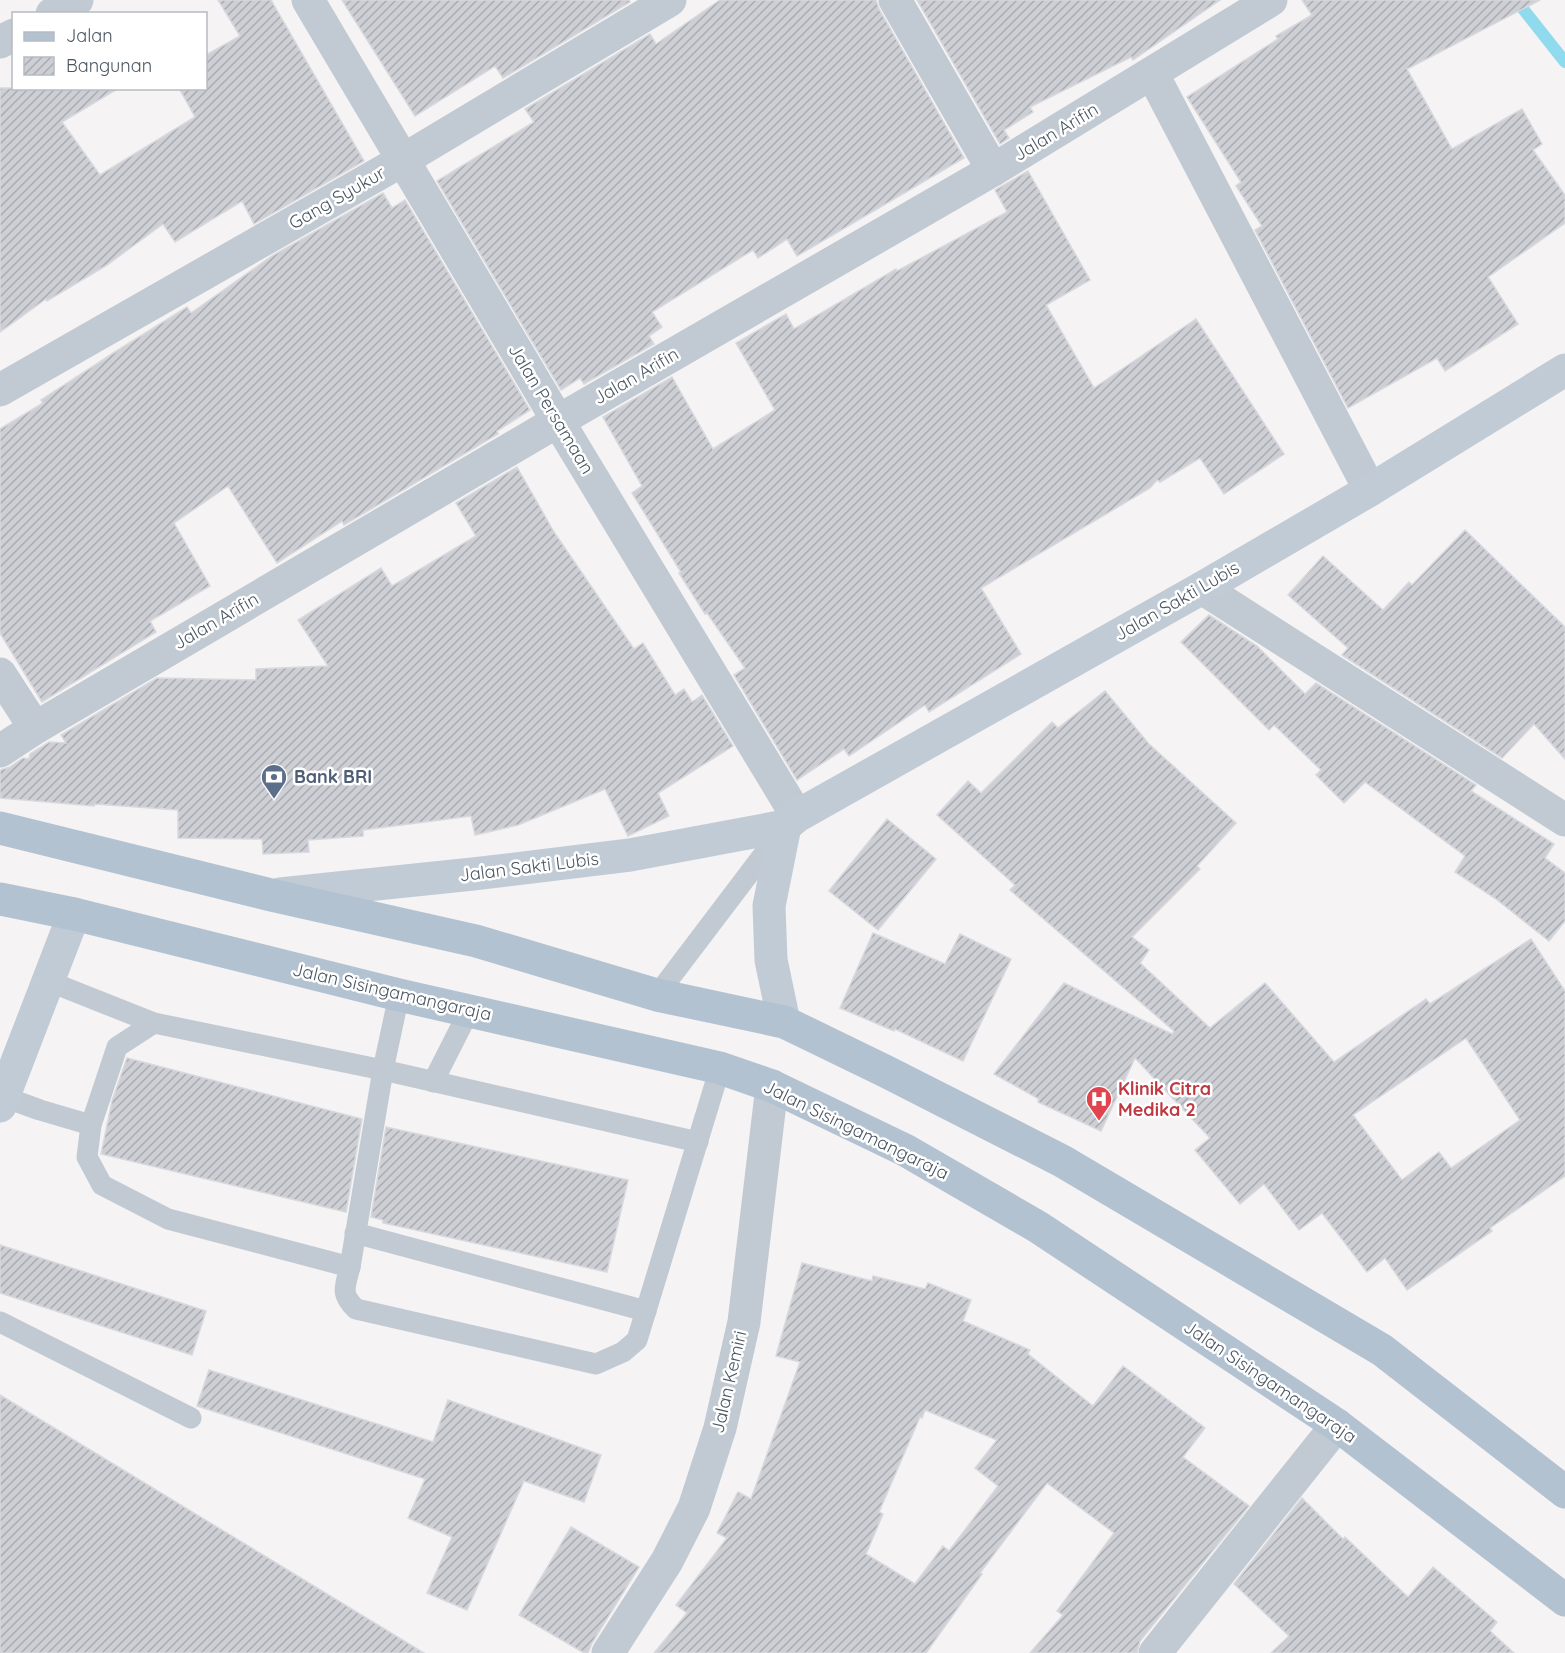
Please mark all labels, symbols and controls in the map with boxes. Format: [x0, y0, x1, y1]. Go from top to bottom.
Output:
legend [12, 12, 207, 90]
text: Jalan [66, 24, 113, 47]
text: Bangunan [66, 54, 152, 77]
street label: Jalan Arifin [1009, 97, 1102, 166]
street label: Gang Syukur [284, 161, 389, 234]
street label: Jalan Persamaan [504, 340, 599, 478]
street label: Jalan Arifin [589, 342, 683, 409]
street label: Jalan Sakti Lubis [1110, 556, 1243, 646]
street label: Jalan Arifin [169, 587, 263, 654]
bank icon: Bank BRI [259, 762, 289, 800]
place label: Bank BRI [294, 765, 372, 788]
street label: Jalan Sakti Lubis [458, 847, 600, 886]
street label: Jalan Sisingamangaraja [290, 957, 494, 1026]
street label: Jalan Sisingamangaraja [760, 1075, 953, 1184]
place label: Klinik Citra Medika 2 [1118, 1077, 1211, 1121]
hospital icon: Klinik Citra Medika 2 [1084, 1084, 1114, 1122]
street label: Jalan Sisingamangaraja [1180, 1315, 1361, 1448]
street label: Jalan Kemiri [706, 1328, 751, 1435]

